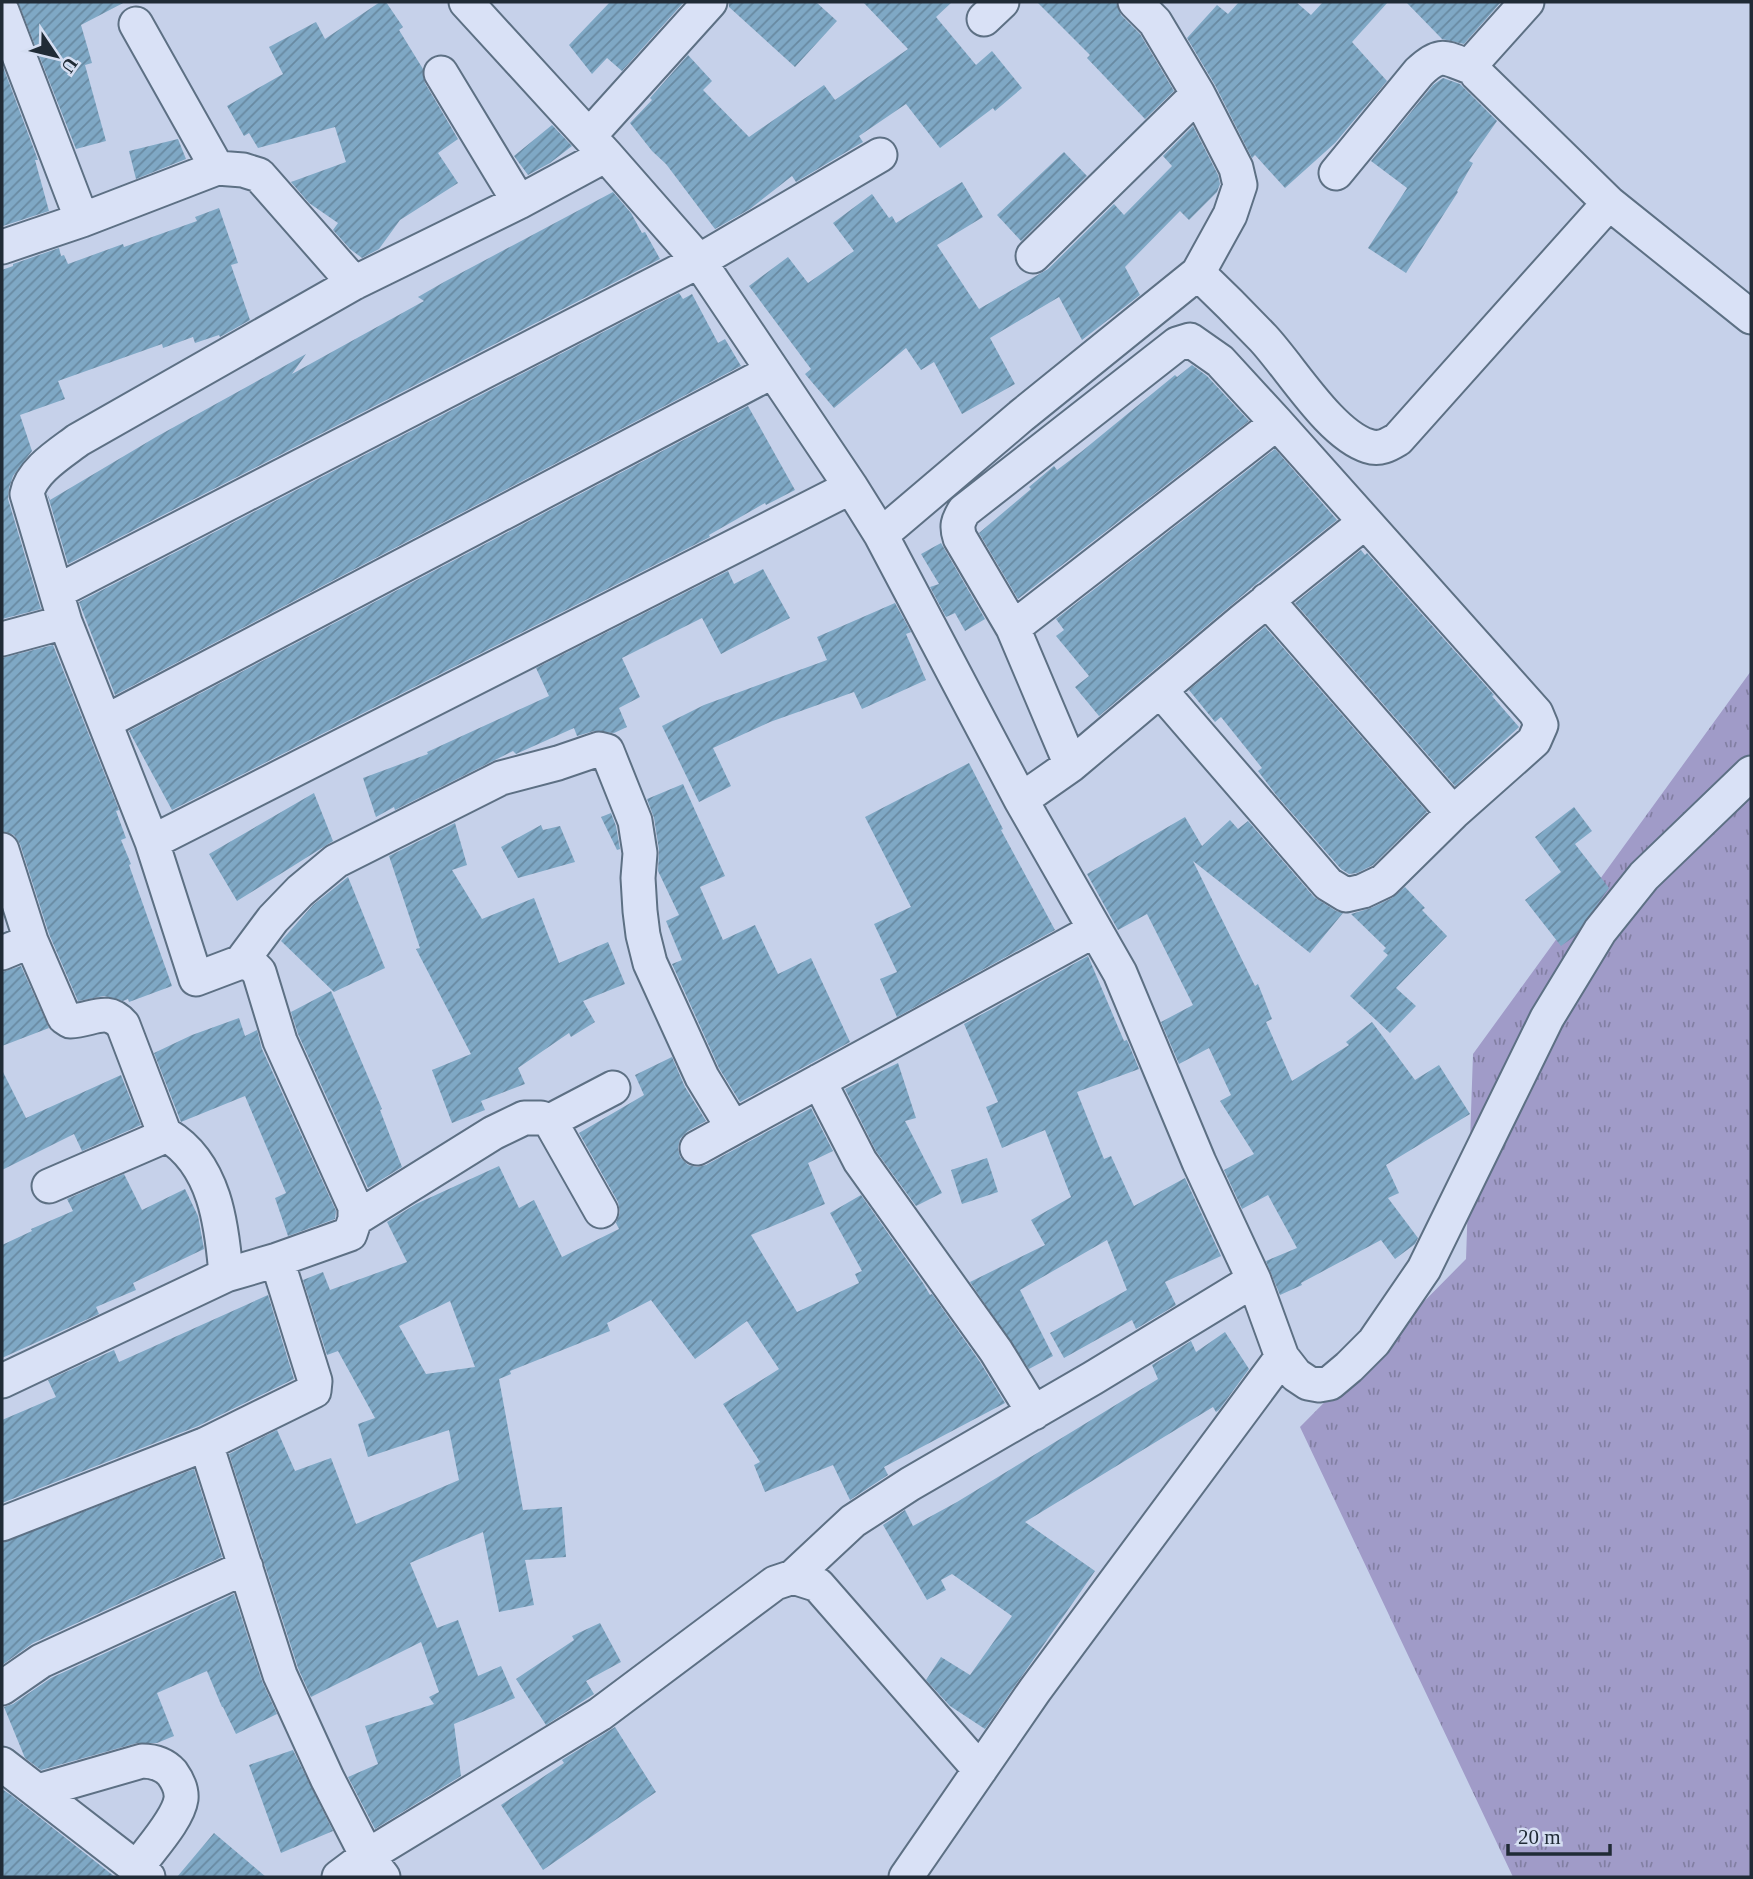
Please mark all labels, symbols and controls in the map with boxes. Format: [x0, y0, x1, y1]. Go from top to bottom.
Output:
north arrow [21, 21, 91, 91]
text: U [57, 54, 82, 77]
scale bar [1508, 1812, 1610, 1856]
text: 20 m [1518, 1825, 1561, 1849]

